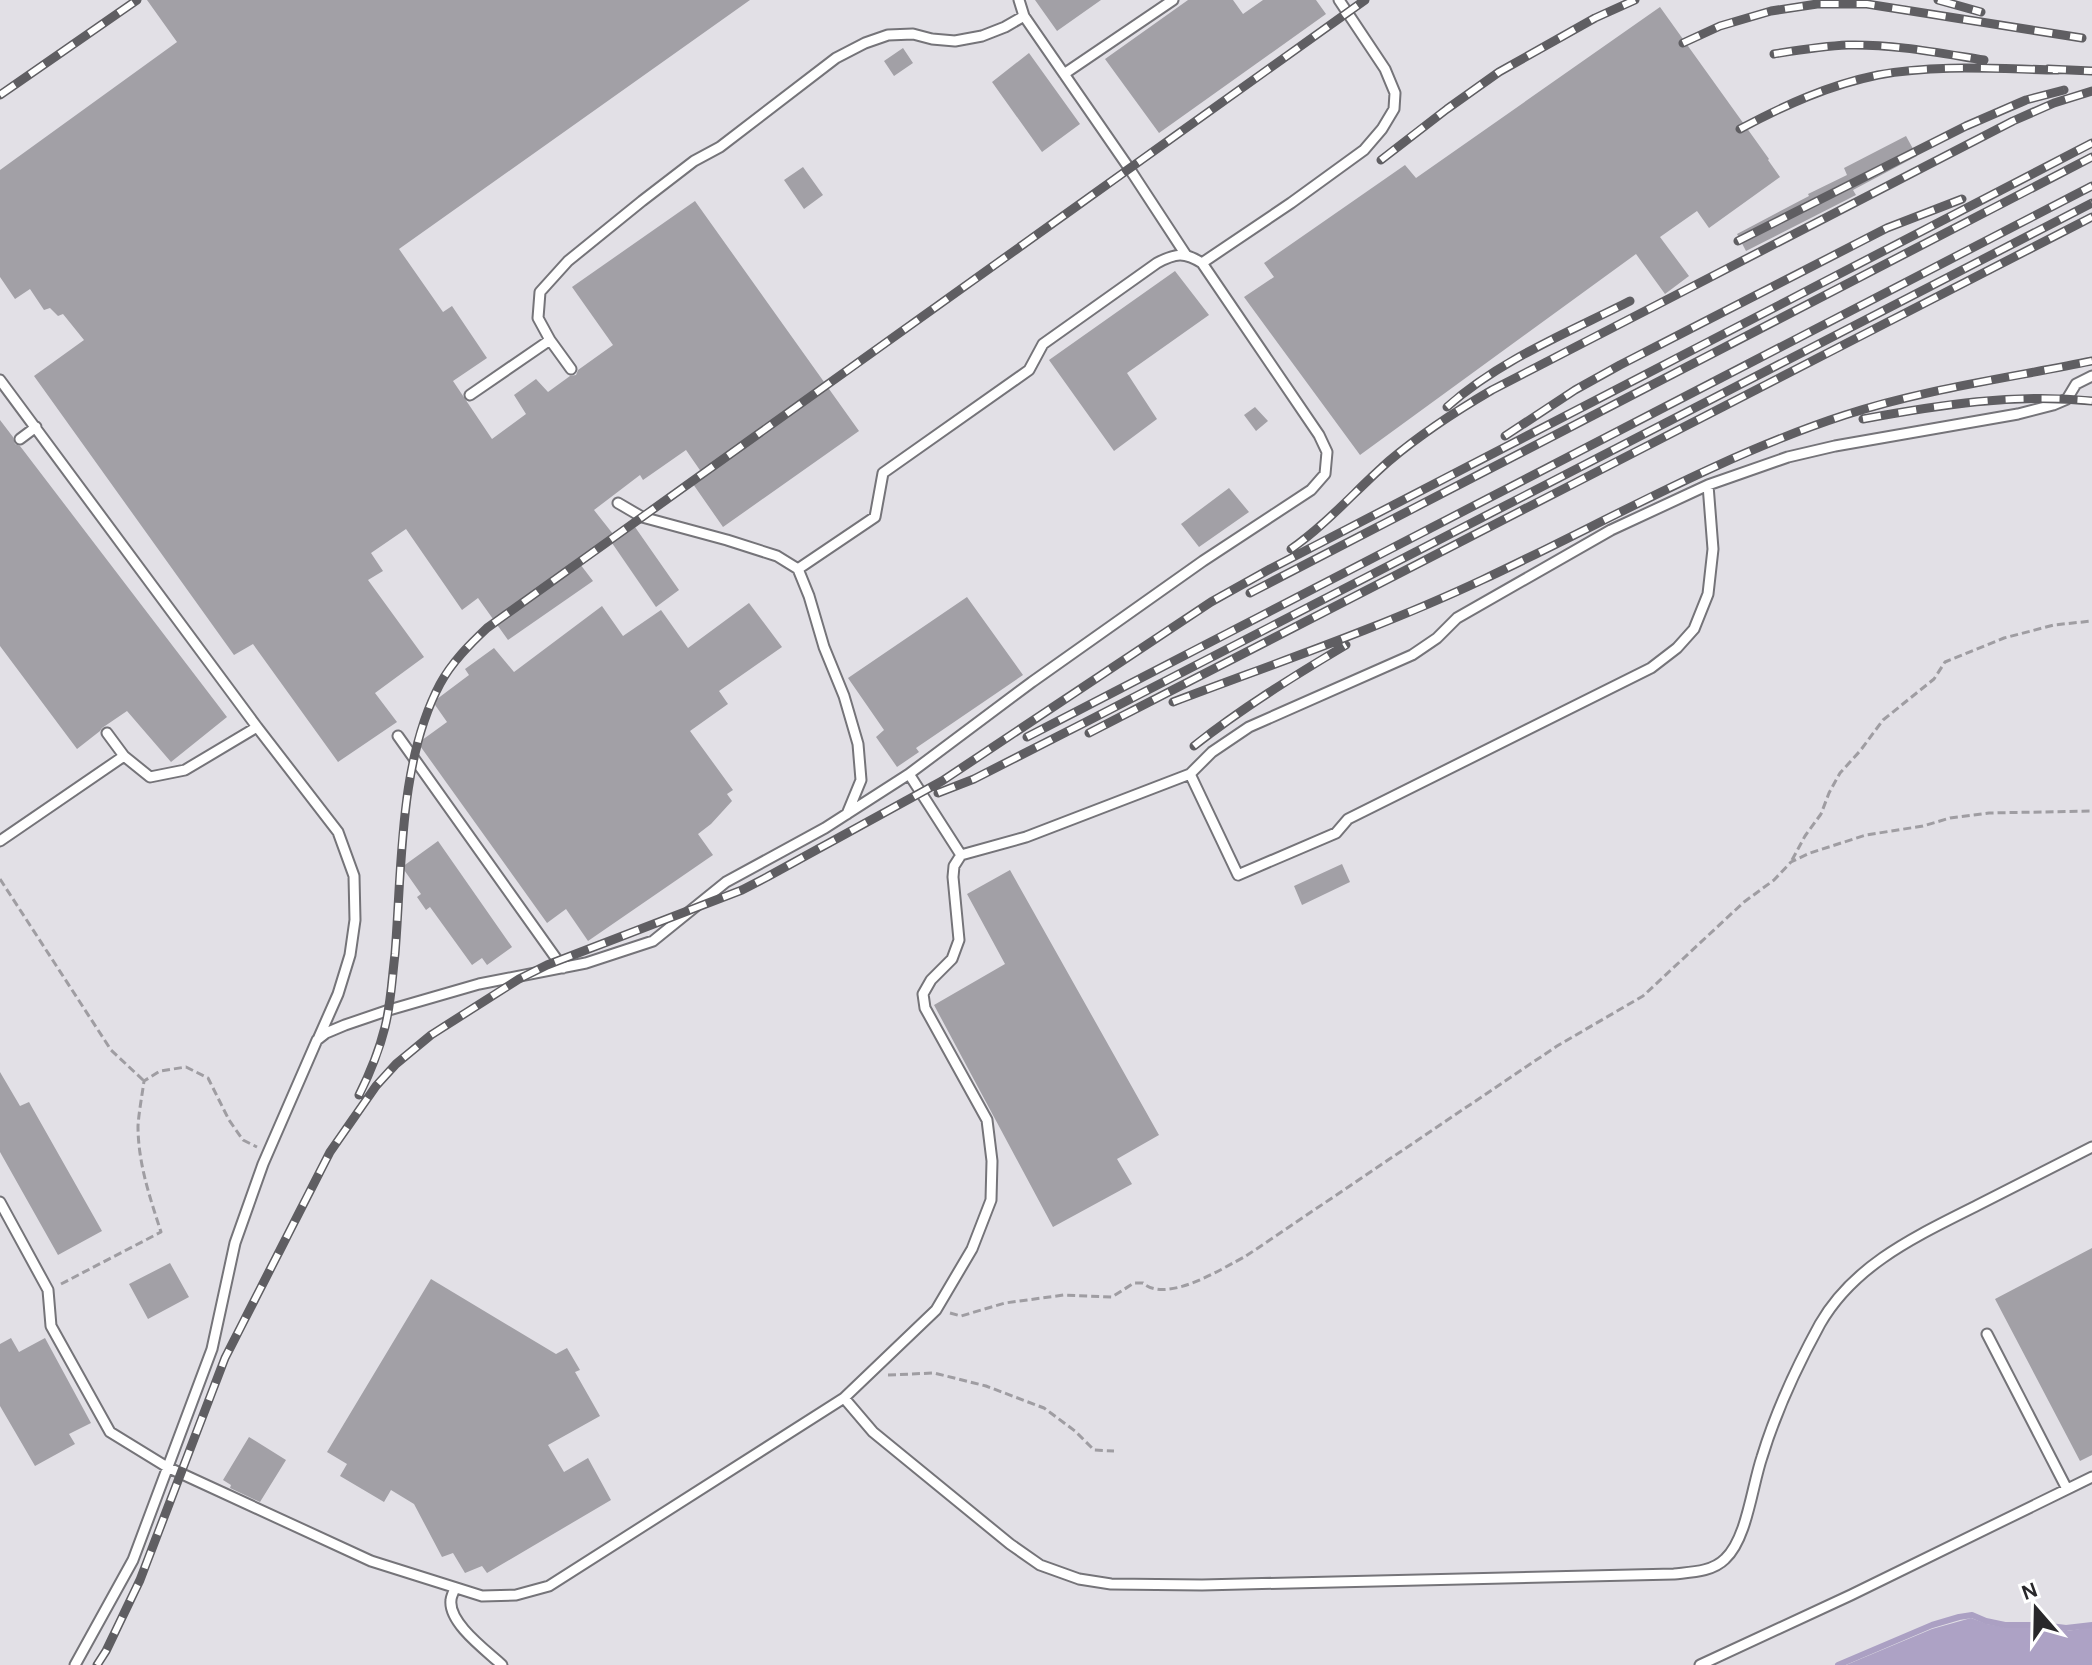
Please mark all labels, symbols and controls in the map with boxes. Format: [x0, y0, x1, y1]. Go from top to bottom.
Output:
north arrow [1996, 1569, 2076, 1649]
text: N [2018, 1576, 2041, 1606]

